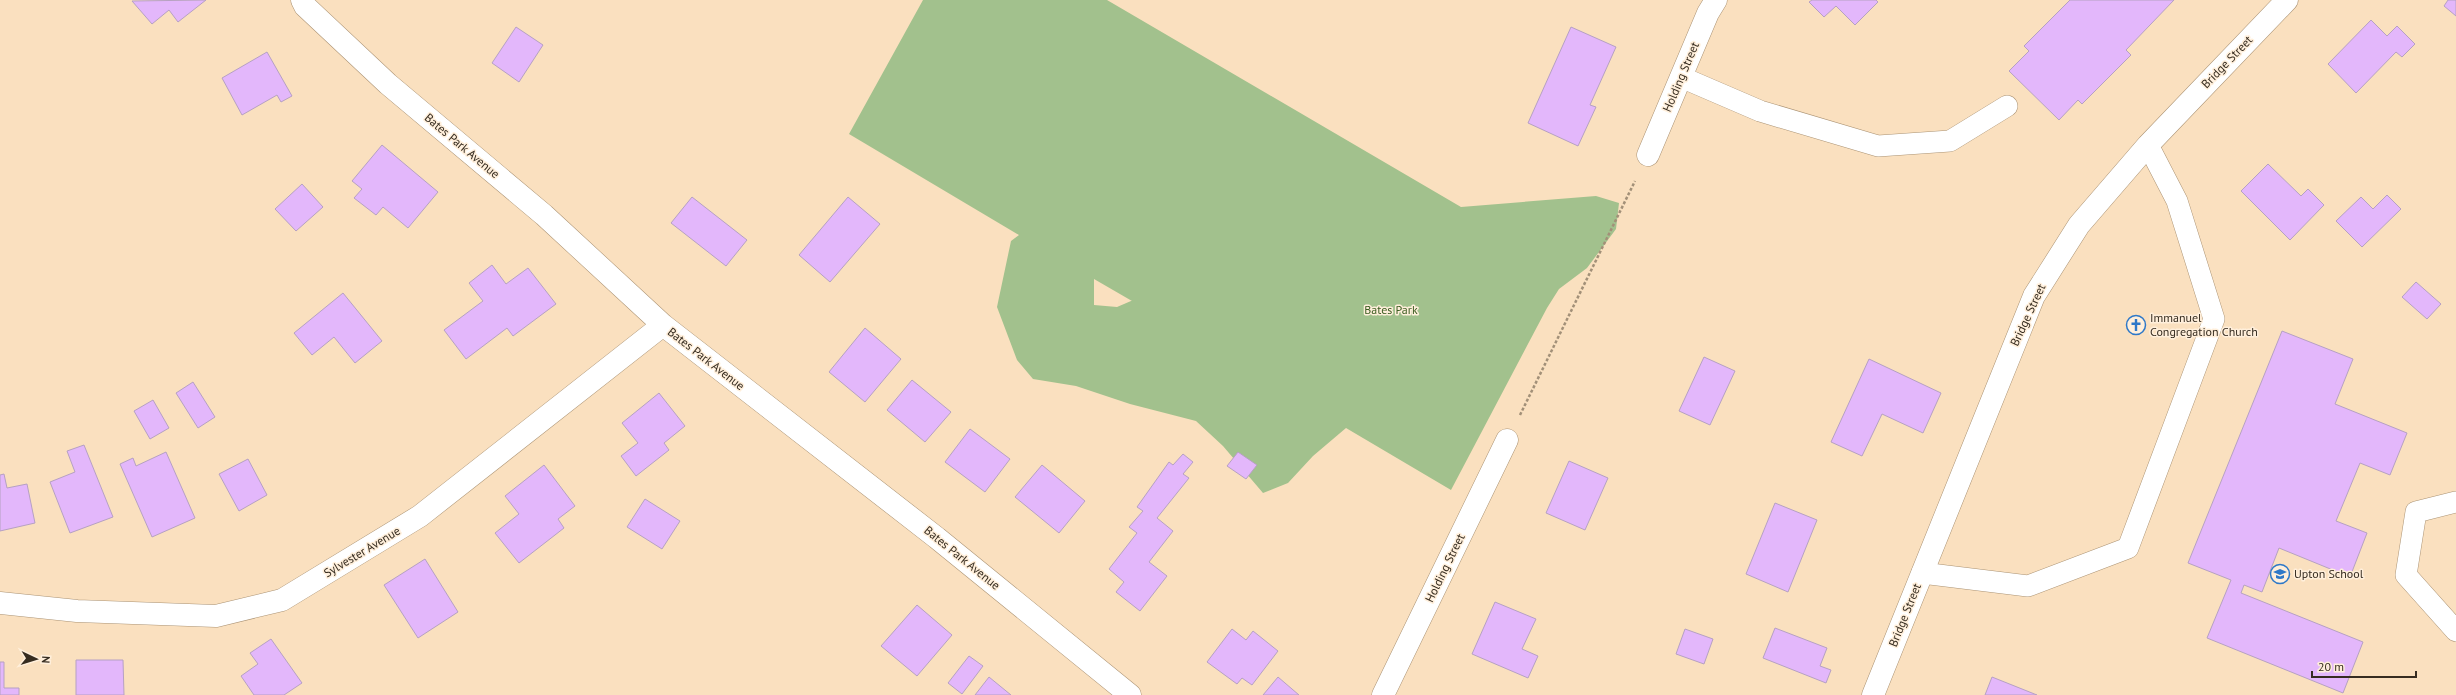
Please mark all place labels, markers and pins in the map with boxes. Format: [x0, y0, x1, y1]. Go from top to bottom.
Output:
place label: Immanuel Congregation Church [2150, 310, 2258, 339]
church icon: Immanuel Congregation Church [2125, 314, 2147, 336]
school or university icon: Upton School [2269, 563, 2291, 585]
place label: Upton School [2294, 566, 2364, 581]

